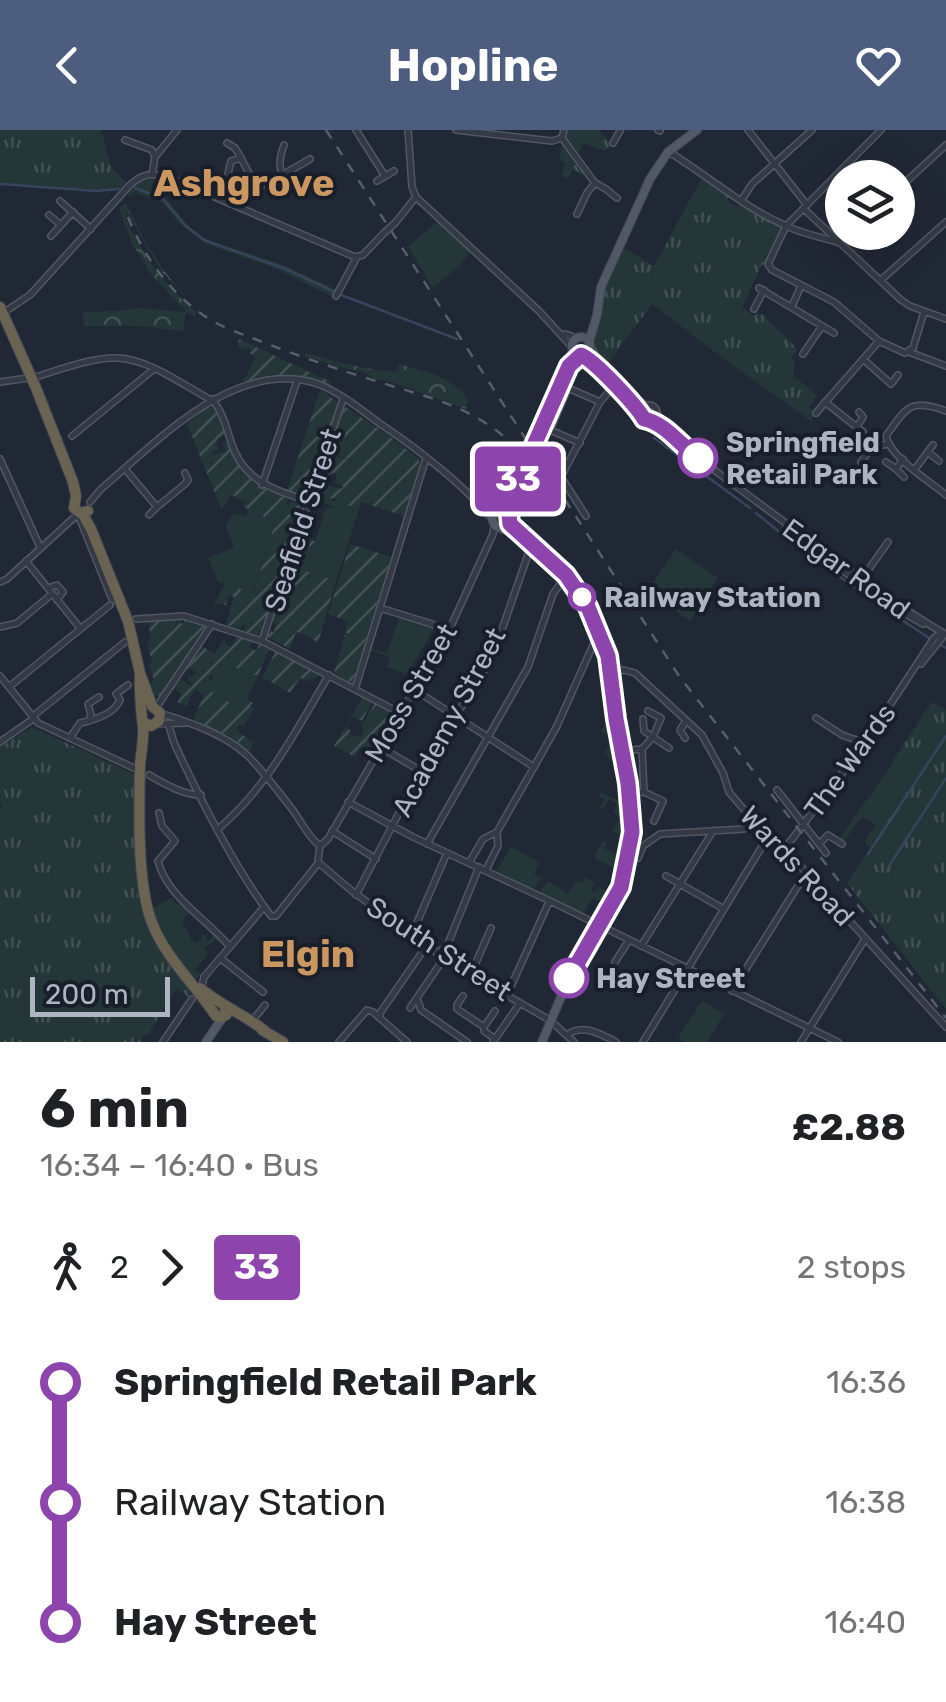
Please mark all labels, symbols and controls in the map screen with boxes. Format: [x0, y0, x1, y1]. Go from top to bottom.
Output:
icon: back [40, 38, 95, 93]
icon: heart [851, 38, 906, 93]
text: Hopline [388, 39, 558, 92]
district label: Ashgrove [154, 160, 335, 206]
map controls [825, 160, 915, 250]
button: layers [825, 160, 915, 250]
street label: Seafield Street [258, 424, 348, 616]
place label: Springfield Retail Park [726, 426, 880, 491]
marker: Springfield Retail Park [679, 439, 717, 477]
line badge: 33 [473, 446, 563, 512]
text: 33 [495, 458, 541, 500]
street label: Edgar Road [776, 512, 916, 626]
place label: Railway Station [604, 581, 821, 614]
marker: Railway Station [569, 584, 595, 610]
street label: Moss Street [358, 618, 464, 768]
street label: Academy Street [385, 622, 513, 822]
street label: The Wards [797, 697, 903, 825]
street label: Wards Road [733, 799, 861, 933]
street label: South Street [360, 890, 518, 1008]
district label: Elgin [261, 931, 355, 977]
marker: Hay Street [550, 959, 588, 997]
place label: Hay Street [596, 962, 745, 995]
scale bar [30, 972, 170, 1016]
text: 200 m [45, 978, 129, 1011]
text: 6 min [40, 1076, 189, 1141]
text: £2.88 [792, 1104, 906, 1150]
text: 16:34 – 16:40 · Bus [40, 1146, 319, 1184]
icon: walk [40, 1240, 95, 1295]
icon: forward [144, 1240, 199, 1295]
text: 33 [234, 1246, 280, 1288]
text: 2 [110, 1248, 129, 1286]
text: 2 stops [797, 1248, 906, 1286]
text: Springfield Retail Park [114, 1359, 537, 1405]
text: 16:36 [826, 1363, 906, 1401]
text: Railway Station [114, 1479, 386, 1525]
text: 16:38 [825, 1483, 906, 1521]
text: Hay Street [114, 1599, 317, 1645]
text: 16:40 [825, 1603, 906, 1641]

